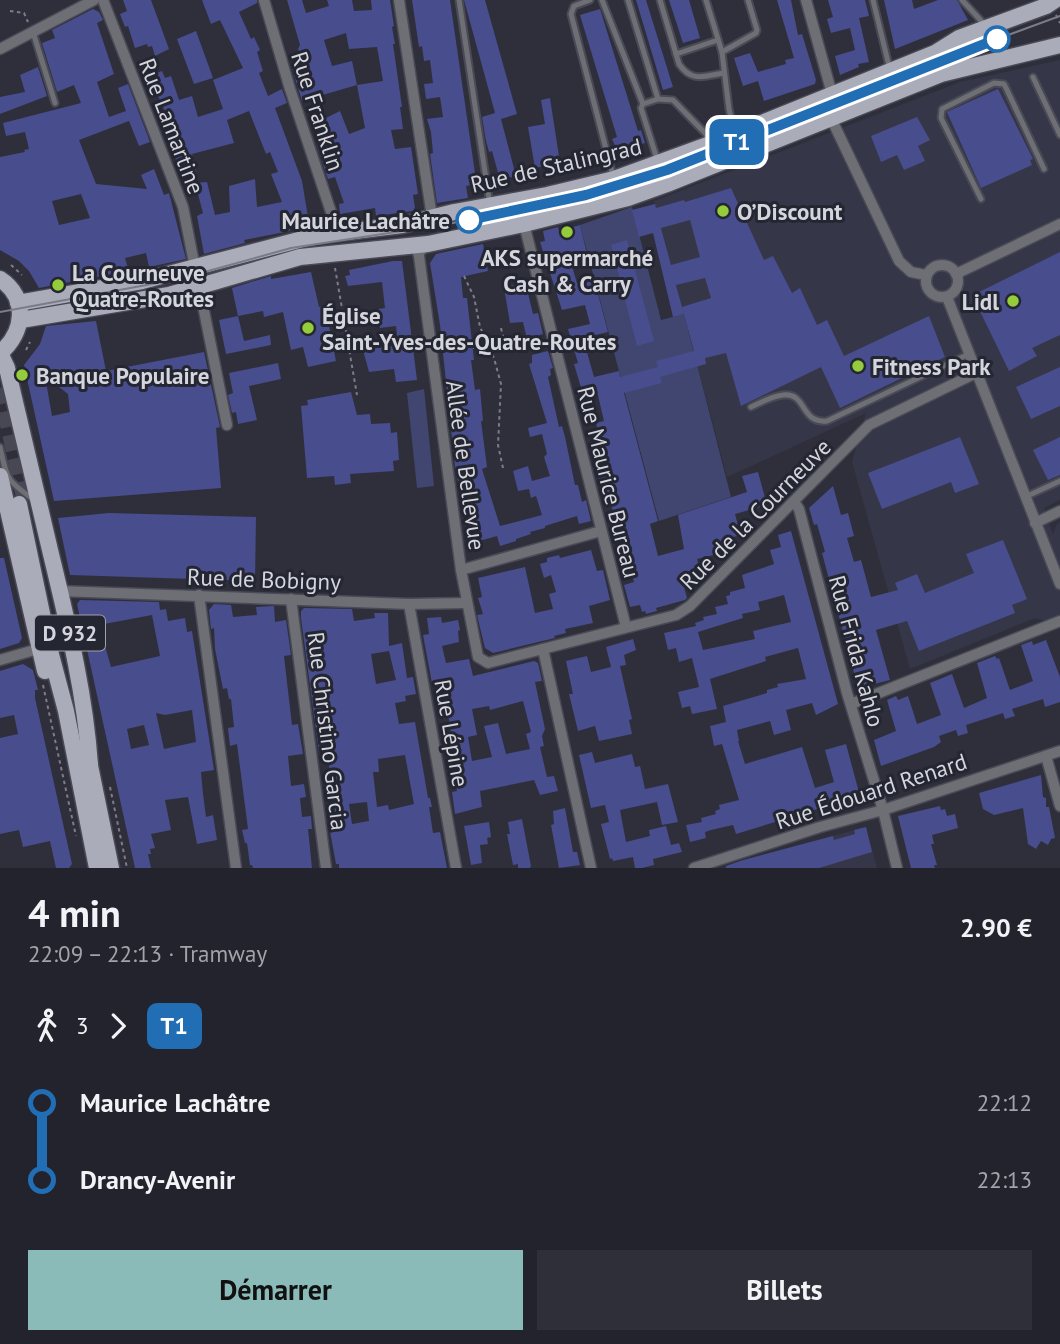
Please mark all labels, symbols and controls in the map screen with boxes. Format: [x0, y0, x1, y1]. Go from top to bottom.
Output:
unlabelled marker [984, 26, 1010, 52]
street label: Rue Franklin [285, 48, 351, 174]
street label: Rue Lamartine [133, 54, 211, 198]
line badge: T1 [706, 119, 768, 165]
text: T1 [723, 126, 751, 157]
street label: Rue de Stalingrad [468, 131, 644, 199]
place label: O’Discount [737, 197, 842, 226]
marker: O’Discount [715, 203, 731, 219]
place label: Maurice Lachâtre [282, 206, 450, 235]
marker: Maurice Lachâtre [456, 207, 482, 233]
marker: AKS supermarché Cash & Carry [559, 224, 575, 240]
place label: AKS supermarché Cash & Carry [481, 243, 653, 298]
place label: La Courneuve Quatre-Routes [72, 258, 214, 313]
marker: La Courneuve Quatre-Routes [50, 277, 66, 293]
place label: Lidl [962, 287, 999, 316]
marker: Lidl [1005, 293, 1021, 309]
place label: Église Saint-Yves-des-Quatre-Routes [322, 301, 617, 356]
marker: Église Saint-Yves-des-Quatre-Routes [300, 320, 316, 336]
place label: Fitness Park [872, 352, 991, 381]
marker: Fitness Park [850, 358, 866, 374]
place label: Banque Populaire [36, 361, 209, 390]
marker: Banque Populaire [14, 367, 30, 383]
street label: Allée de Bellevue [440, 378, 492, 552]
street label: Rue Maurice Bureau [571, 383, 647, 581]
street label: Rue de la Courneuve [673, 432, 837, 596]
street label: Rue de Bobigny [187, 562, 342, 596]
street label: Rue Frida Kahlo [823, 572, 891, 730]
road number: D 932 [35, 616, 105, 650]
street label: Rue Christino Garcia [301, 630, 355, 832]
street label: Rue Lépine [428, 677, 476, 789]
street label: Rue Édouard Renard [772, 746, 970, 836]
text: 4 min [28, 888, 121, 937]
text: 2.90 € [960, 911, 1032, 944]
text: 22:09 – 22:13 · Tramway [28, 939, 267, 968]
icon: walk [28, 1007, 66, 1045]
icon: forward [99, 1007, 137, 1045]
text: T1 [161, 1010, 188, 1041]
text: 3 [76, 1011, 89, 1040]
text: Maurice Lachâtre [80, 1086, 270, 1119]
text: 22:12 [977, 1088, 1032, 1117]
text: Drancy-Avenir [80, 1163, 235, 1196]
text: 22:13 [977, 1165, 1032, 1194]
button: Démarrer [28, 1250, 523, 1330]
button: Billets [537, 1250, 1032, 1330]

